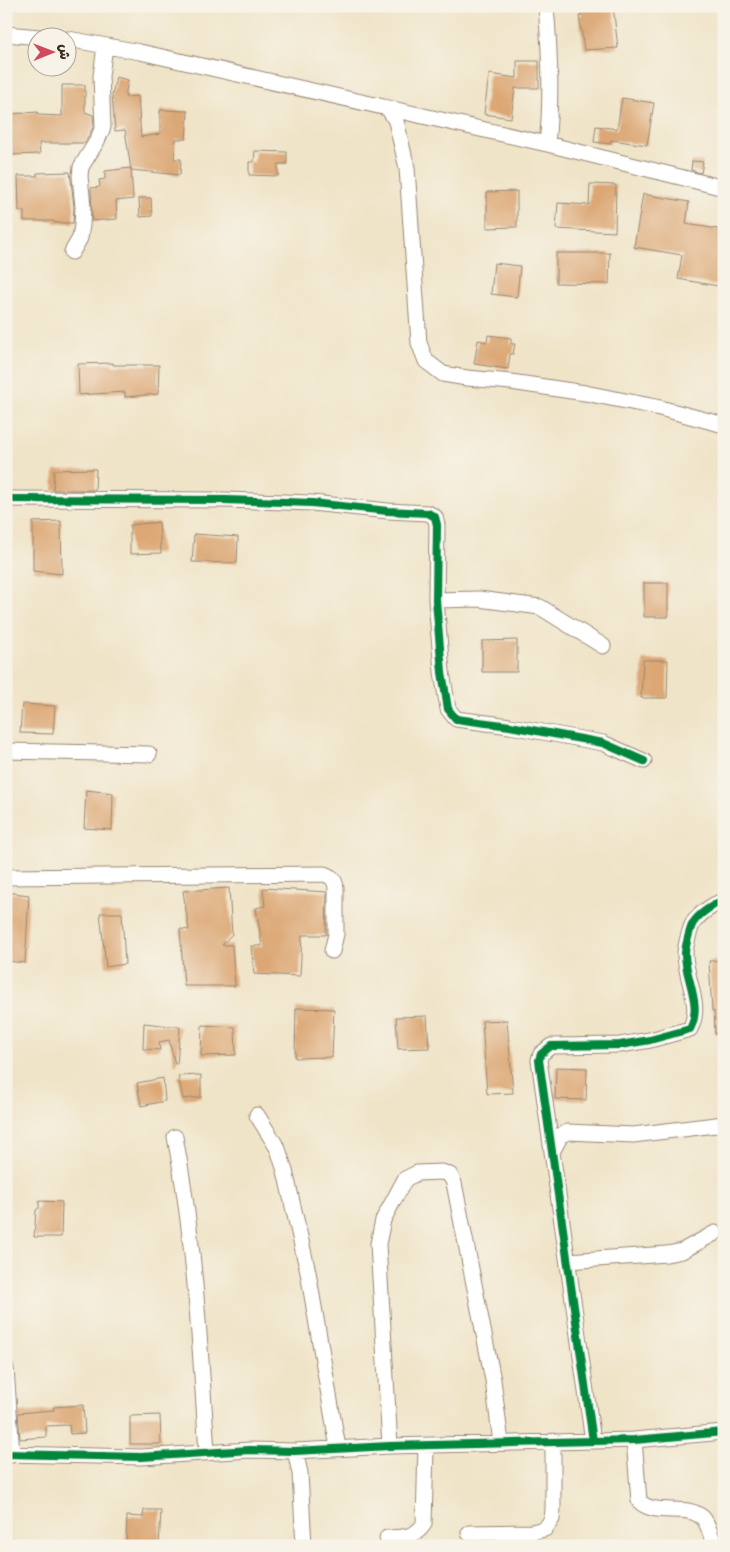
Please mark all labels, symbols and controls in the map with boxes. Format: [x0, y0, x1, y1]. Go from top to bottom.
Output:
north arrow [28, 28, 78, 78]
text: ش [53, 44, 73, 60]

